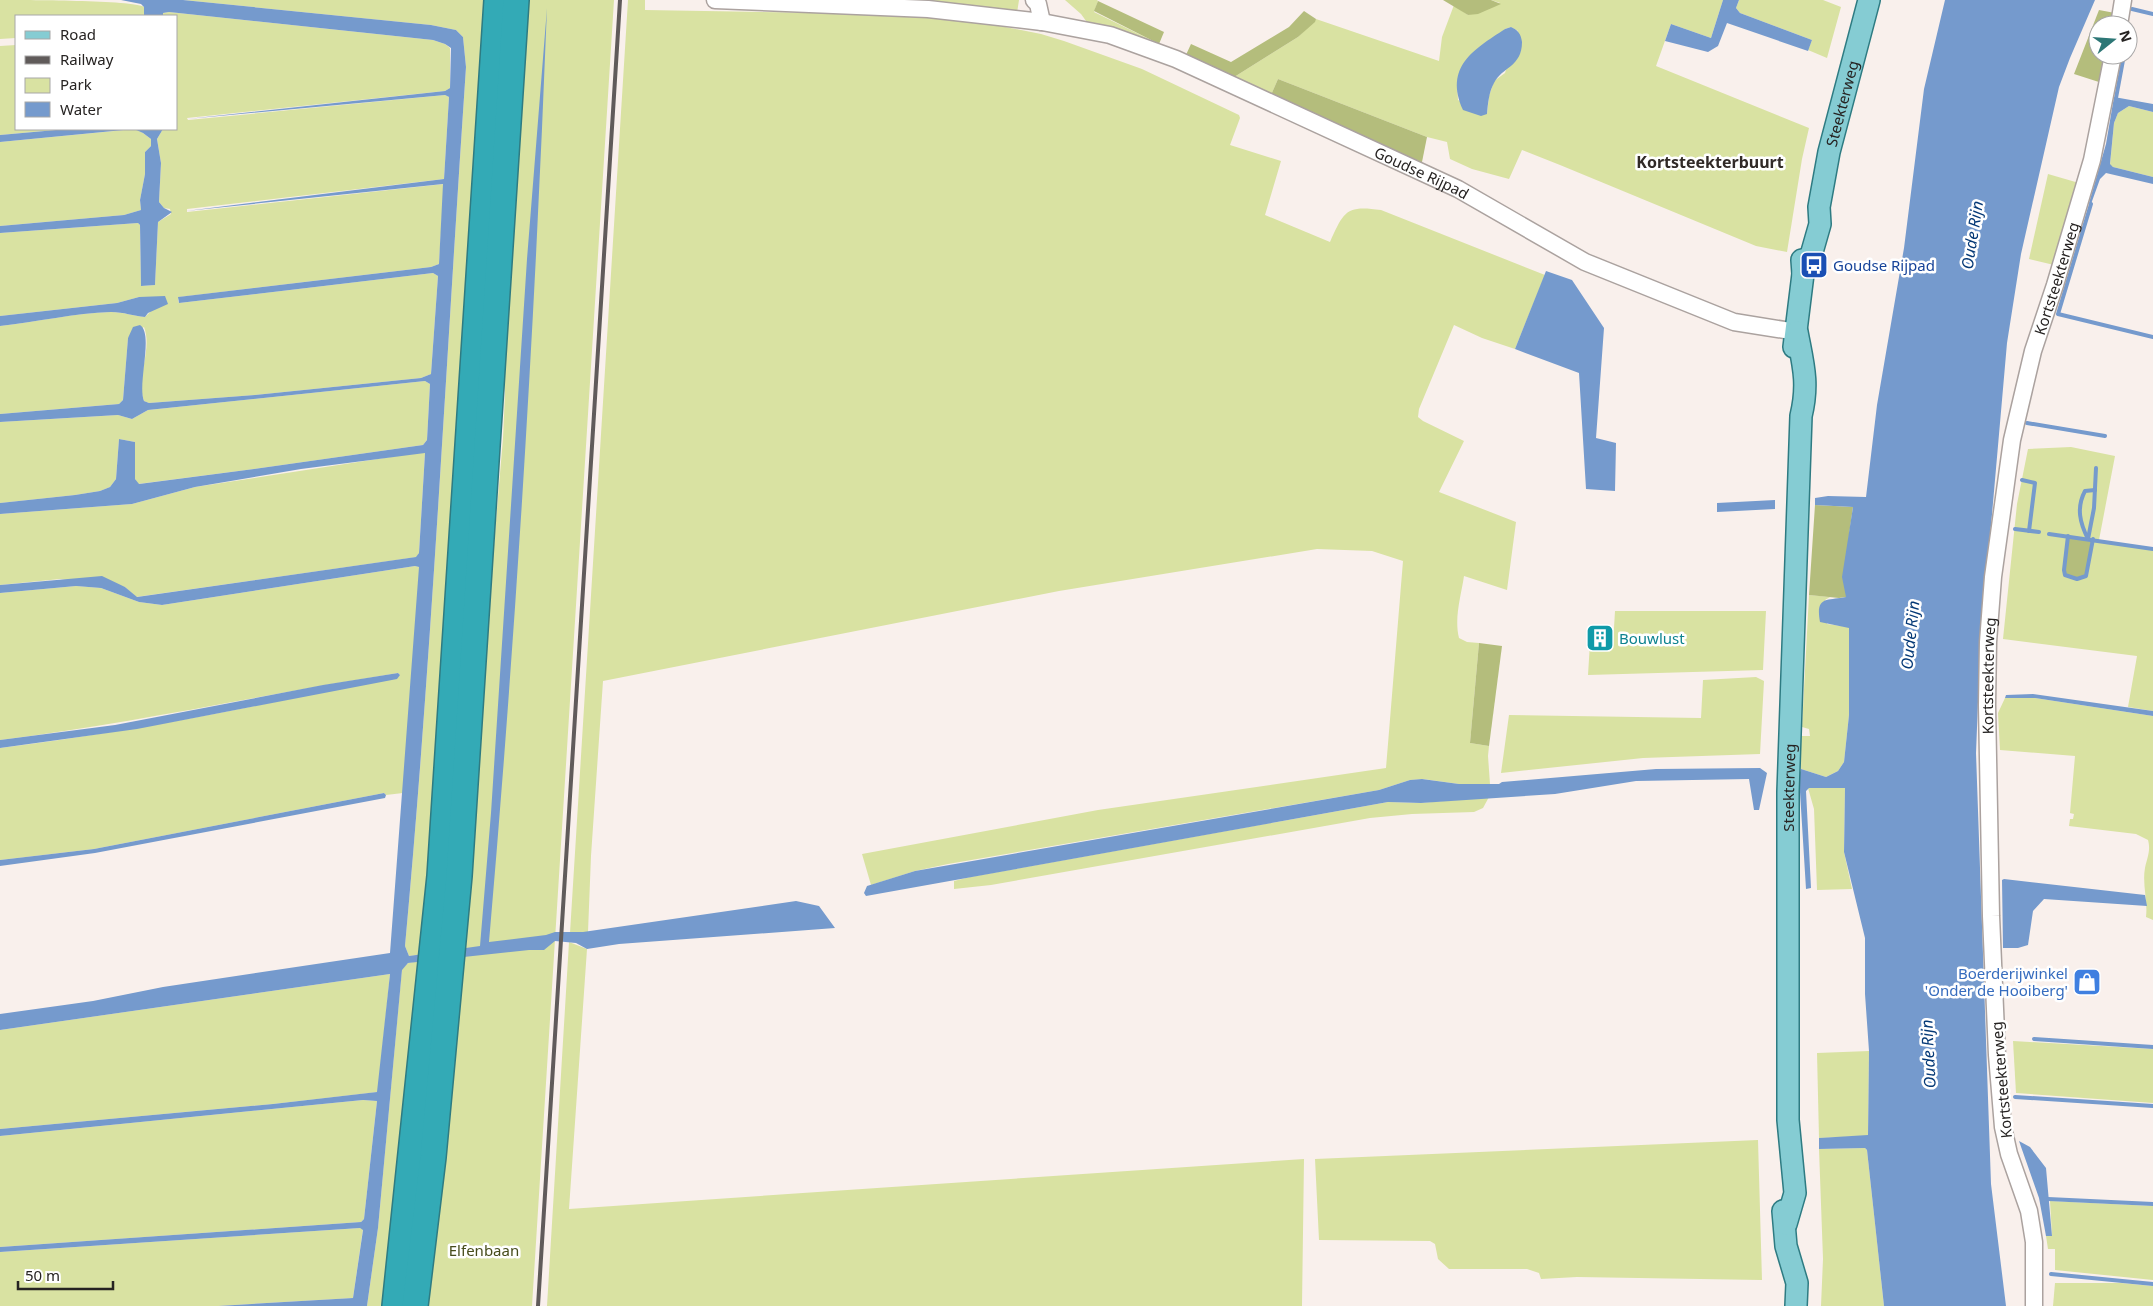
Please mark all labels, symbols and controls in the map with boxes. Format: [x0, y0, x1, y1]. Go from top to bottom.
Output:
legend [15, 15, 178, 130]
north arrow [2088, 15, 2138, 65]
text: Road [60, 24, 96, 44]
text: N [2115, 28, 2137, 44]
text: Railway [60, 49, 114, 69]
street label: Steekterweg [1821, 58, 1863, 149]
text: Park [60, 74, 92, 94]
text: Water [60, 99, 102, 119]
street label: Goudse Rijpad [1371, 142, 1473, 203]
district label: Kortsteekterbuurt [1636, 151, 1784, 173]
water label: Oude Rijn [1956, 199, 1988, 271]
street label: Kortsteekterweg [2029, 220, 2083, 337]
bus stop icon: Goudse Rijpad [1799, 250, 1829, 280]
place label: Goudse Rijpad [1833, 255, 1935, 275]
water label: Oude Rijn [1895, 600, 1925, 670]
street label: Kortsteekterweg [1977, 617, 2000, 735]
building icon: Bouwlust [1585, 623, 1615, 653]
place label: Bouwlust [1619, 628, 1685, 648]
street label: Steekterweg [1778, 743, 1800, 832]
place label: Boerderijwinkel 'Onder de Hooiberg' [1925, 963, 2068, 1000]
shop icon: Boerderijwinkel 'Onder de Hooiberg' [2072, 967, 2102, 997]
water label: Oude Rijn [1915, 1019, 1941, 1089]
street label: Kortsteekterweg [1986, 1021, 2016, 1139]
park label: Elfenbaan [449, 1240, 519, 1260]
scale bar [18, 1258, 112, 1290]
text: 50 m [25, 1265, 60, 1285]

